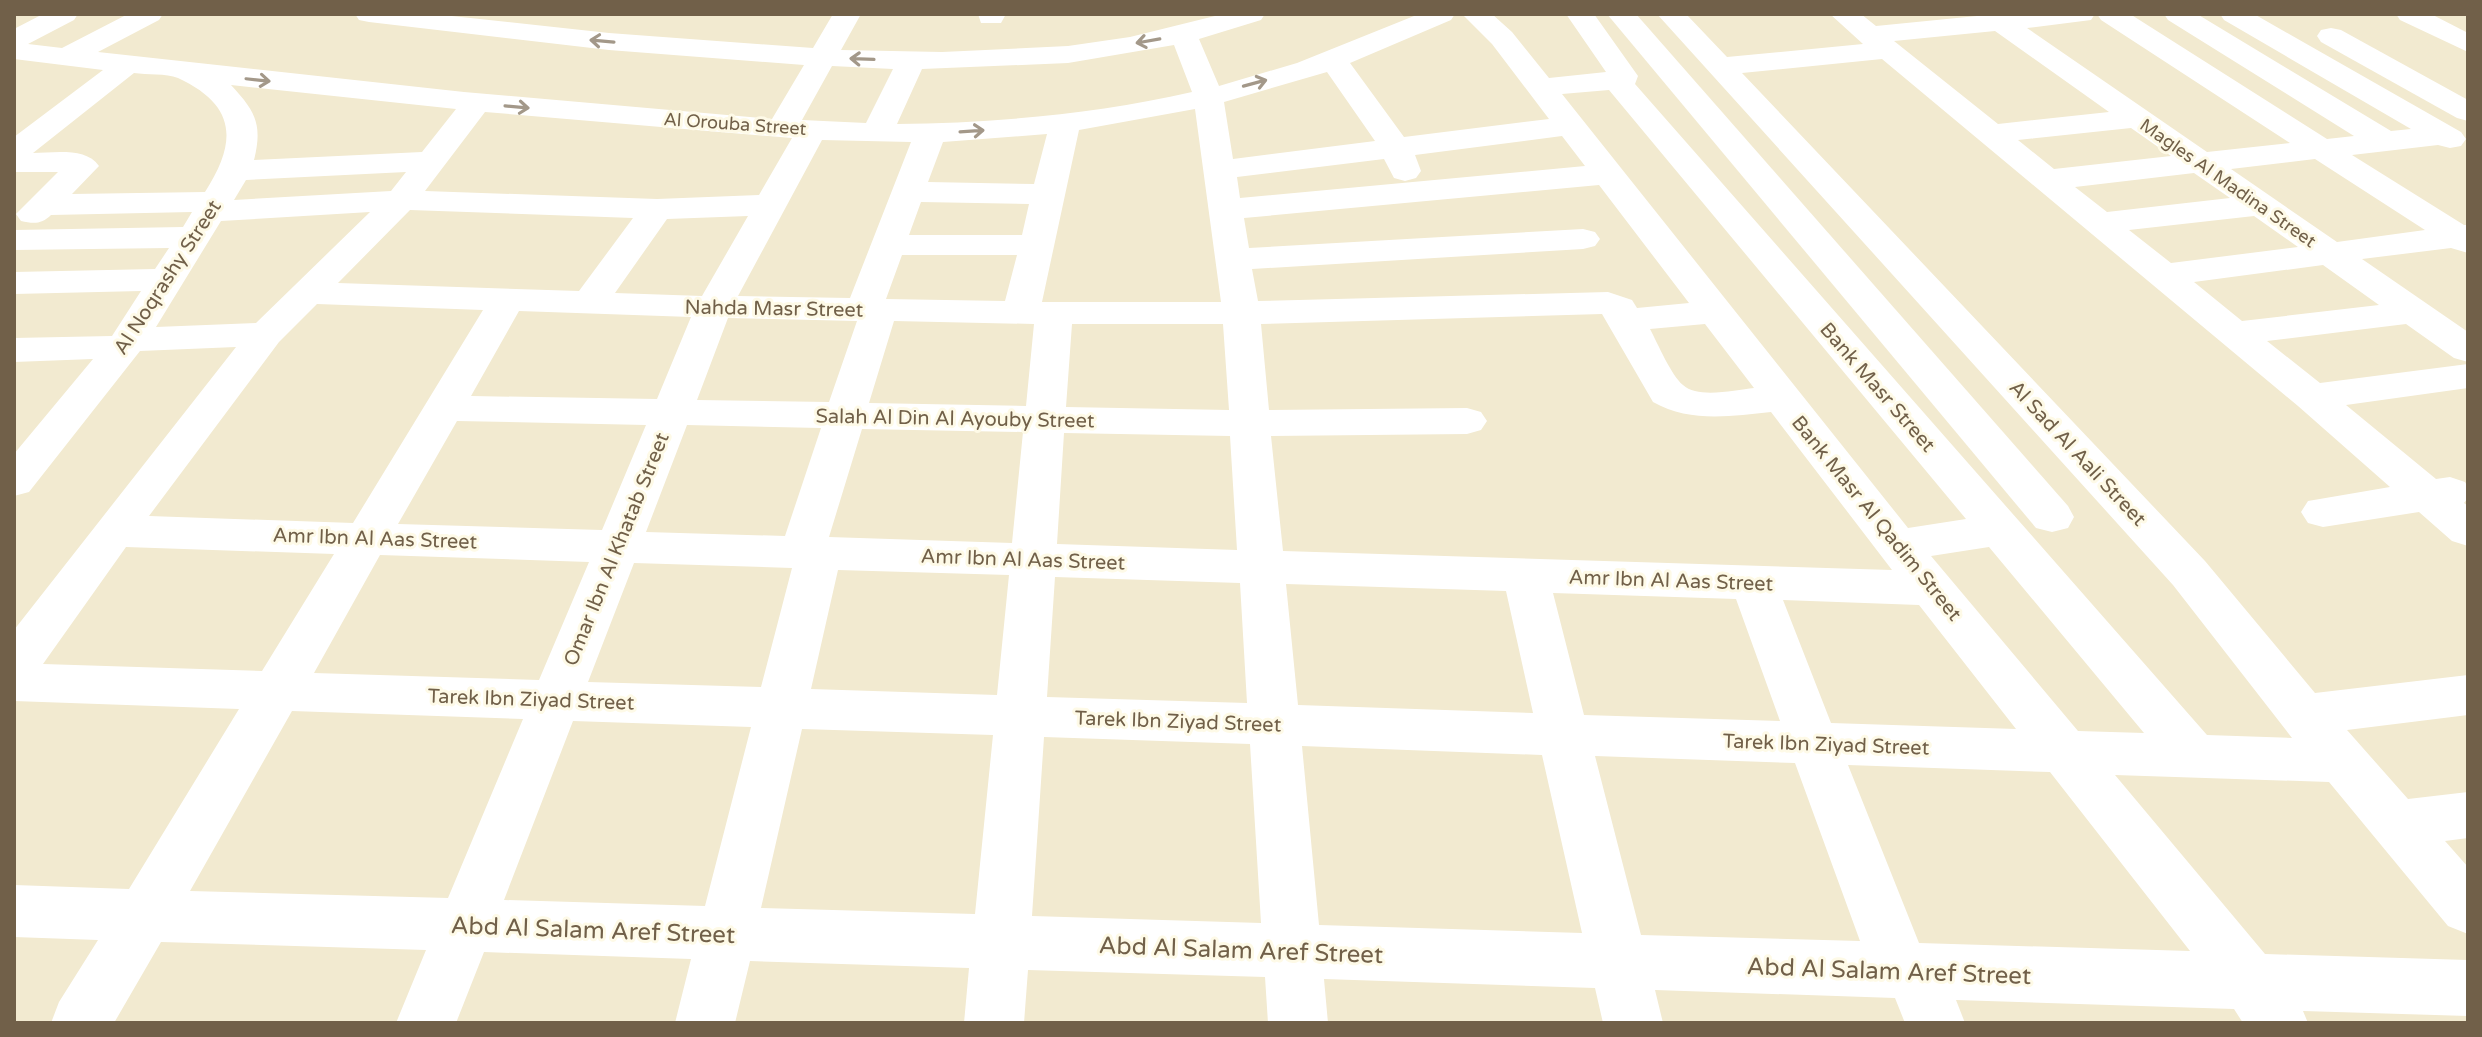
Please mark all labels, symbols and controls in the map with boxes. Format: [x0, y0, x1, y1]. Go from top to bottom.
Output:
one-way arrow [589, 34, 616, 49]
one-way arrow [1136, 35, 1162, 50]
one-way arrow [849, 52, 876, 67]
one-way arrow [245, 73, 270, 88]
one-way arrow [1242, 75, 1268, 90]
one-way arrow [503, 100, 530, 115]
street label: Al Orouba Street [663, 108, 807, 140]
street label: Magles Al Madina Street [2136, 114, 2320, 252]
one-way arrow [958, 123, 985, 138]
street label: Al Noqrashy Street [109, 196, 227, 359]
street label: Nahda Masr Street [684, 295, 864, 323]
street label: Bank Masr Street [1815, 318, 1940, 458]
street label: Al Sad Al Aali Street [2004, 376, 2151, 532]
street label: Salah Al Din Al Ayouby Street [815, 405, 1095, 433]
street label: Bank Masr Al Qadim Street [1786, 411, 1967, 626]
street label: Omar Ibn Al Khatab Street [559, 429, 675, 670]
street label: Amr Ibn Al Aas Street [272, 523, 478, 555]
street label: Amr Ibn Al Aas Street [920, 544, 1126, 576]
street label: Amr Ibn Al Aas Street [1568, 565, 1774, 597]
street label: Tarek Ibn Ziyad Street [427, 684, 635, 716]
street label: Tarek Ibn Ziyad Street [1074, 706, 1282, 738]
street label: Tarek Ibn Ziyad Street [1722, 729, 1930, 761]
street label: Abd Al Salam Aref Street [450, 911, 736, 950]
street label: Abd Al Salam Aref Street [1098, 931, 1384, 970]
street label: Abd Al Salam Aref Street [1746, 952, 2032, 991]

